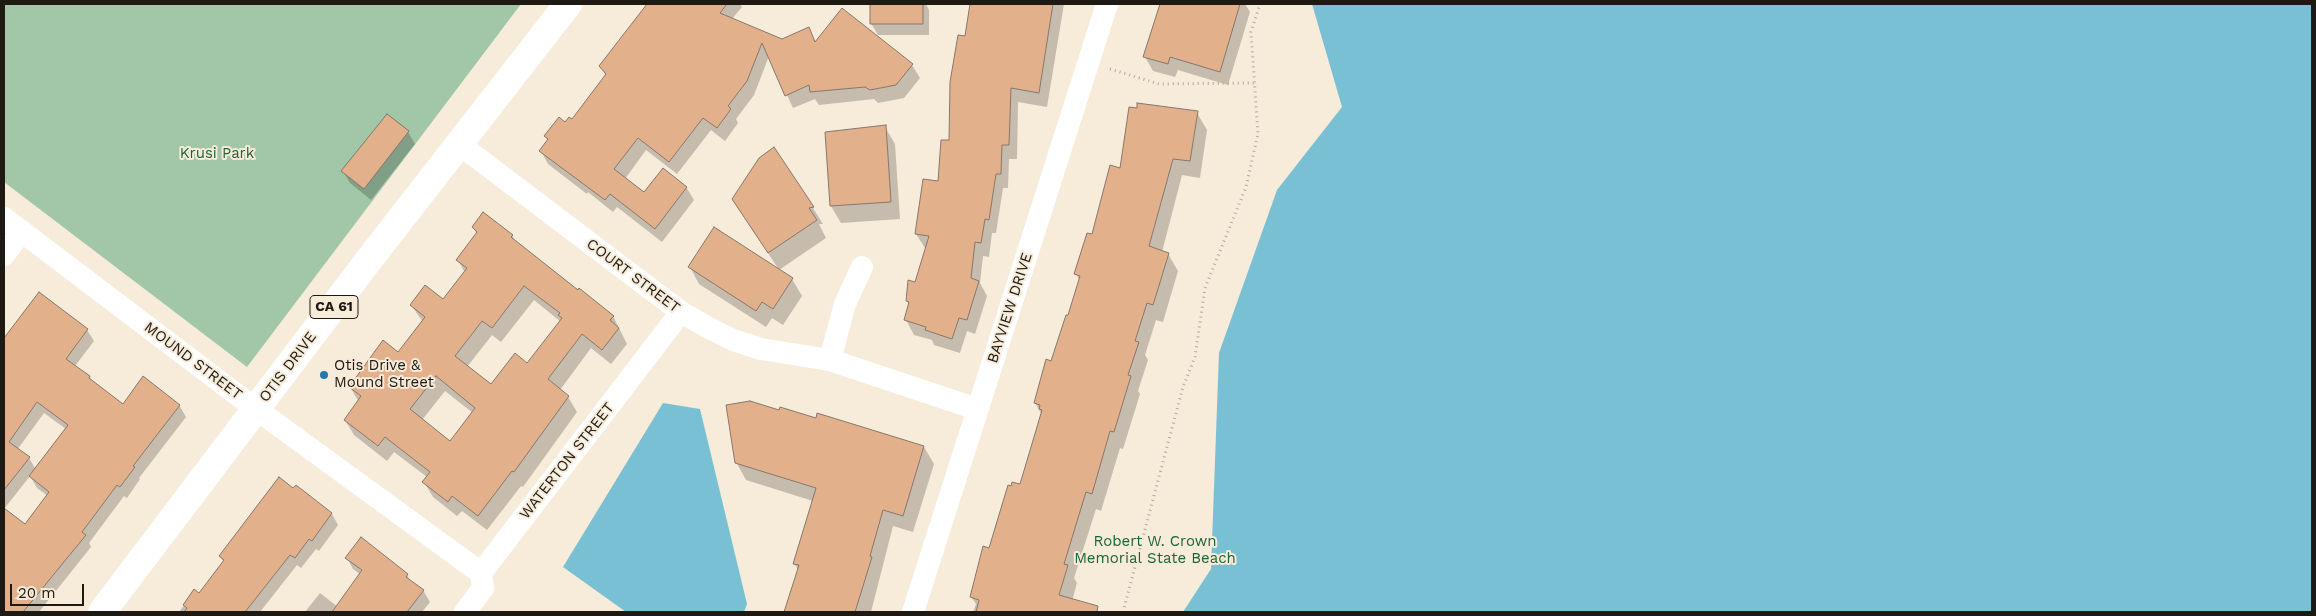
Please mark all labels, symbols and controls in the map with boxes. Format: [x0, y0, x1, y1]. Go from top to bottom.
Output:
park label: Krusi Park [180, 145, 254, 163]
street label: COURT STREET [583, 235, 683, 317]
street label: BAYVIEW DRIVE [984, 251, 1036, 365]
road number: CA 61 [310, 296, 358, 318]
street label: MOUND STREET [140, 318, 246, 404]
street label: OTIS DRIVE [256, 328, 320, 406]
place label: Otis Drive & Mound Street [334, 357, 434, 392]
marker: Otis Drive & Mound Street [318, 369, 330, 381]
street label: WATERTON STREET [516, 399, 618, 523]
park label: Robert W. Crown Memorial State Beach [1074, 533, 1236, 568]
scale bar [12, 574, 86, 606]
text: 20 m [18, 584, 56, 602]

